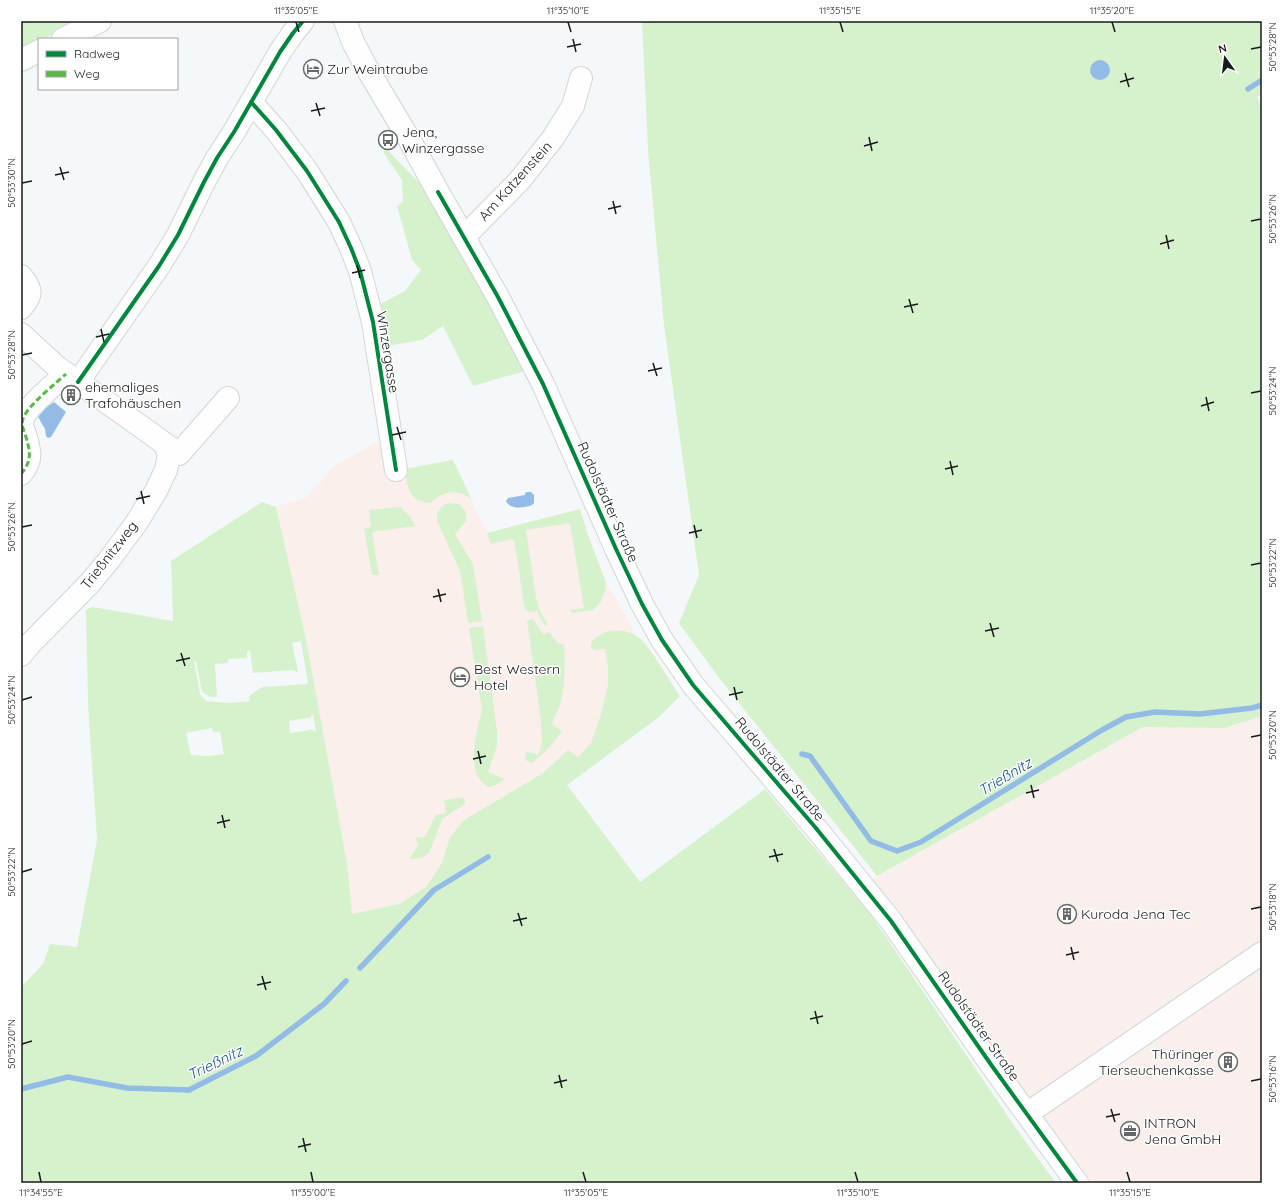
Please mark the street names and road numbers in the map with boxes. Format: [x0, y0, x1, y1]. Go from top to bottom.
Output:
street label: Am Katzenstein [474, 137, 556, 225]
street label: Winzergasse [373, 310, 403, 394]
street label: Rudolstädter Straße [573, 439, 643, 565]
street label: Trießnitzweg [77, 517, 141, 593]
street label: Rudolstädter Straße [731, 713, 829, 825]
street label: Rudolstädter Straße [934, 968, 1024, 1085]

